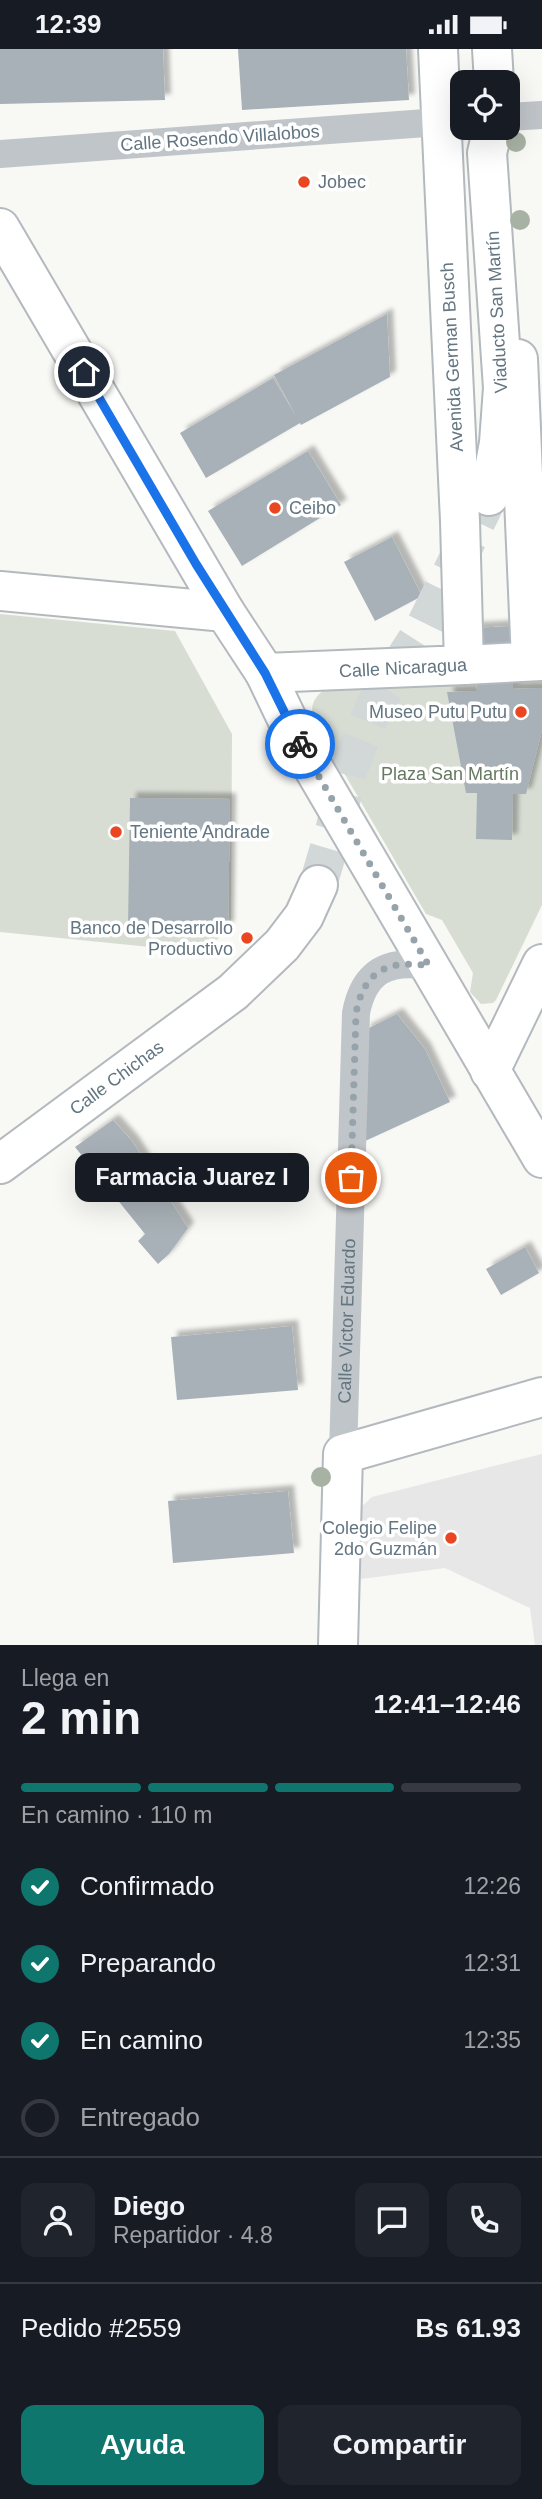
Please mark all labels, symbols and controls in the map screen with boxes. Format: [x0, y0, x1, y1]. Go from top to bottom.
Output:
text: 12:39 [35, 9, 102, 39]
map controls [450, 70, 520, 140]
button: locate [450, 70, 520, 140]
street label: Calle Rosendo Villalobos [120, 121, 320, 155]
place label: Jobec [318, 172, 366, 192]
marker: Jobec [296, 174, 312, 190]
street label: Viaducto San Martín [483, 230, 511, 394]
street label: Avenida German Busch [437, 262, 467, 452]
pin [54, 342, 114, 402]
icon: home [65, 353, 103, 391]
place label: Ceibo [289, 498, 336, 518]
marker: Ceibo [267, 500, 283, 516]
street label: Calle Nicaragua [339, 655, 468, 681]
place label: Museo Putu Putu [369, 702, 507, 722]
marker: Museo Putu Putu [513, 704, 529, 720]
courier [265, 709, 335, 779]
icon: bike [281, 725, 319, 763]
park label: Plaza San Martín [381, 764, 519, 784]
place label: Teniente Andrade [130, 822, 270, 842]
marker: Teniente Andrade [108, 824, 124, 840]
place label: Banco de Desarrollo Productivo [70, 918, 233, 959]
marker: Banco de Desarrollo Productivo [239, 930, 255, 946]
street label: Calle Chichas [66, 1037, 167, 1119]
pin [321, 1148, 381, 1208]
callout: Farmacia Juarez I [75, 1153, 309, 1203]
icon: bag [332, 1159, 370, 1197]
text: Farmacia Juarez I [95, 1164, 289, 1190]
street label: Calle Victor Eduardo [334, 1238, 359, 1404]
place label: Colegio Felipe 2do Guzmán [322, 1518, 437, 1559]
marker: Colegio Felipe 2do Guzmán [443, 1530, 459, 1546]
text: Llega en [21, 1665, 109, 1691]
text: 12:41–12:46 [374, 1689, 521, 1719]
text: 2 min [21, 1692, 141, 1744]
text: En camino · 110 m [21, 1802, 212, 1828]
icon: check [21, 1868, 59, 1906]
text: Confirmado [80, 1871, 214, 1901]
text: 12:26 [463, 1873, 521, 1899]
icon: check [21, 1945, 59, 1983]
text: Preparando [80, 1948, 216, 1978]
text: 12:31 [463, 1950, 521, 1976]
icon: check [21, 2022, 59, 2060]
text: En camino [80, 2025, 203, 2055]
text: 12:35 [463, 2027, 521, 2053]
text: Entregado [80, 2102, 200, 2132]
button: person [21, 2183, 95, 2257]
button: chat [355, 2183, 429, 2257]
button: phone [447, 2183, 521, 2257]
text: Diego [113, 2191, 185, 2221]
text: Repartidor · 4.8 [113, 2222, 273, 2248]
text: Pedido #2559 [21, 2313, 181, 2343]
text: Bs 61.93 [415, 2313, 521, 2343]
button: Ayuda [21, 2405, 264, 2485]
button: Compartir [278, 2405, 521, 2485]

